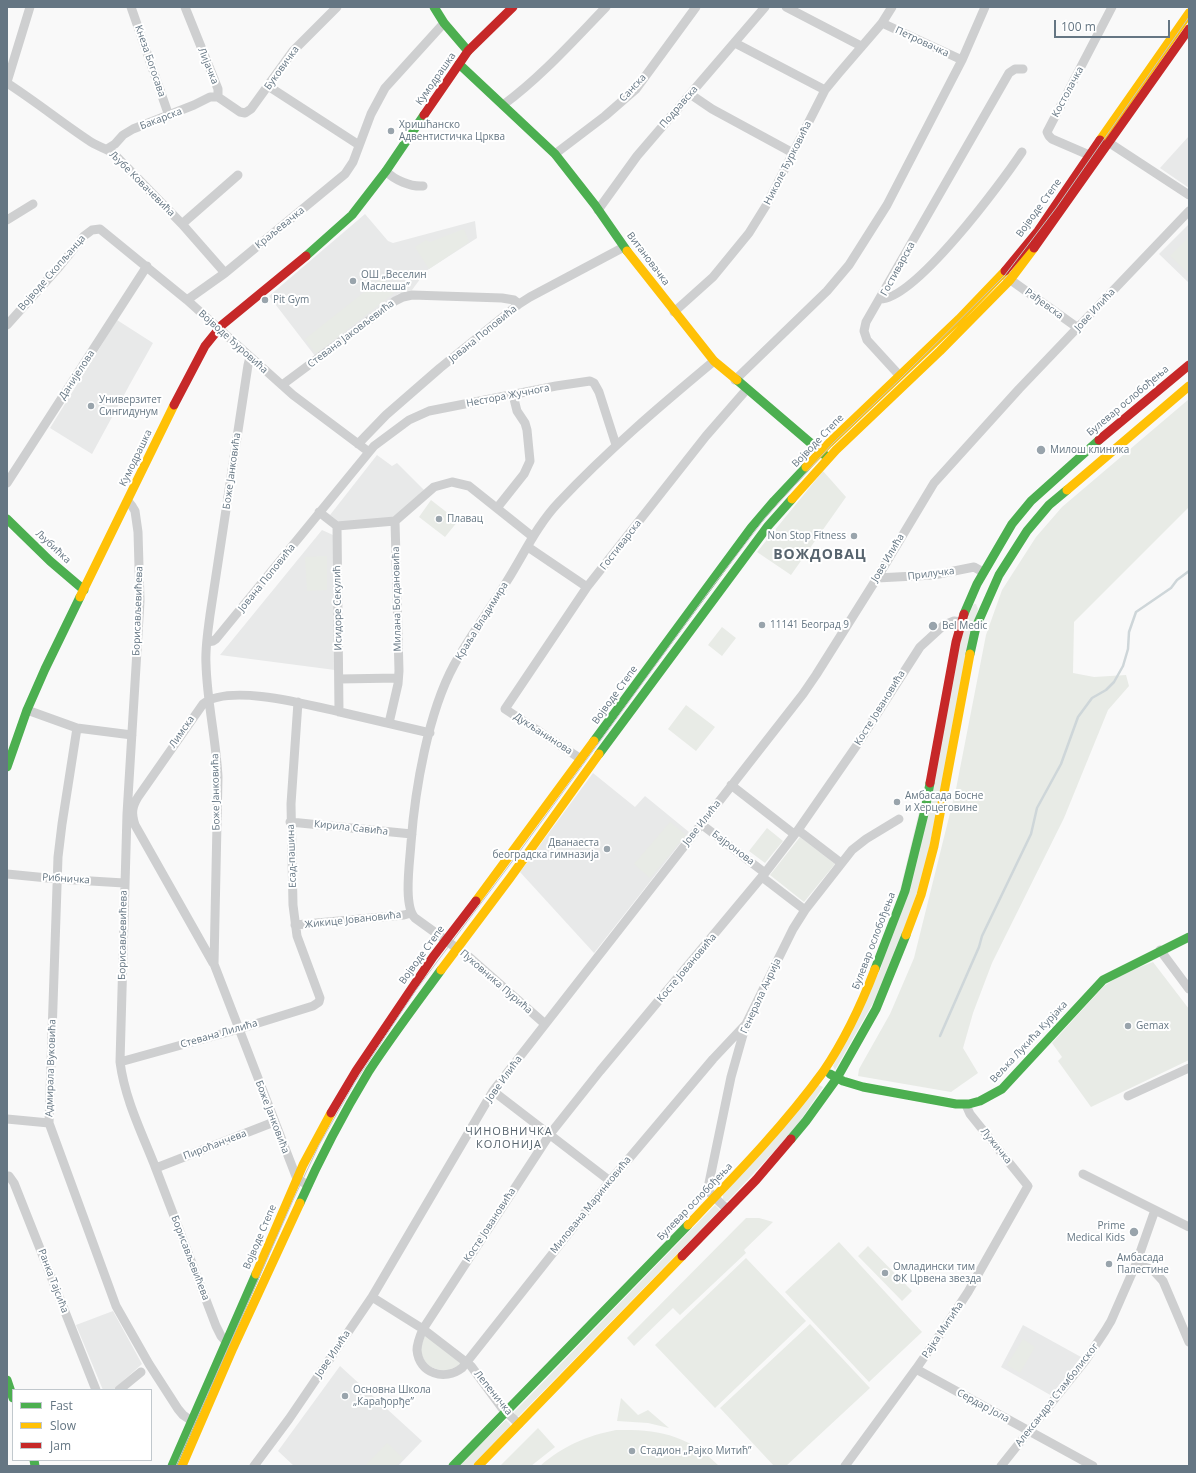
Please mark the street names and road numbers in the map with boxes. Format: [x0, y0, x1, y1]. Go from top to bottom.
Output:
street label: Кнеза Богосава [132, 24, 168, 98]
street label: Петровачка [893, 24, 951, 60]
street label: Буковичка [262, 44, 302, 92]
street label: Лијачка [195, 46, 221, 86]
street label: Кумодрашка [413, 50, 459, 108]
street label: Костолачка [1050, 65, 1086, 119]
street label: Санска [617, 72, 649, 104]
street label: Подравска [657, 83, 701, 131]
street label: Бакарска [138, 106, 184, 132]
street label: Николе Ђурковића [762, 119, 814, 207]
street label: Љубе Ковачевића [107, 149, 177, 219]
street label: Војводе Степе [1014, 176, 1064, 240]
street label: Краљевачка [253, 204, 307, 252]
street label: Витановачка [624, 230, 672, 288]
street label: Војводе Скопљанца [16, 233, 88, 313]
street label: Гостиварска [878, 240, 918, 298]
street label: Рађевска [1022, 286, 1066, 322]
street label: Јове Илића [1072, 286, 1118, 334]
street label: Стевана Јаковљевића [305, 298, 397, 370]
street label: Јована Поповића [447, 303, 519, 365]
street label: Војводе Ђуровића [196, 308, 270, 376]
street label: Данијелова [57, 348, 97, 402]
street label: Булевар ослобођења [1085, 363, 1171, 439]
street label: Нестора Жучнога [465, 382, 551, 410]
street label: Војводе Степе [790, 412, 846, 470]
street label: Кумодрашка [117, 428, 155, 488]
street label: Боже Јанковића [221, 432, 243, 510]
street label: Гостиварска [598, 518, 644, 572]
street label: Љубићка [33, 528, 73, 566]
street label: Јове Илића [869, 532, 907, 584]
street label: Јована Поповића [236, 542, 298, 614]
street label: Милана Богдановића [390, 546, 404, 652]
street label: Исидоре Секулић [331, 565, 345, 651]
street label: Прилучка [907, 565, 955, 583]
street label: Борисављевићева [130, 566, 146, 656]
street label: Краља Владимира [453, 580, 511, 662]
street label: Војводе Степе [590, 663, 640, 727]
street label: Косте Јовановића [852, 668, 908, 748]
street label: Дукљанинова [512, 711, 574, 757]
street label: Лимска [167, 714, 197, 750]
street label: Боже Јанковића [209, 753, 223, 831]
street label: Јове Илића [681, 798, 723, 848]
street label: Кирила Савића [313, 818, 389, 838]
street label: Есад-пашина [285, 824, 299, 888]
street label: Бајронова [709, 828, 757, 868]
street label: Рибничка [42, 871, 90, 887]
street label: Борисављевићева [116, 890, 130, 980]
street label: Булевар ослобођења [850, 891, 898, 991]
street label: Жикице Јовановића [304, 909, 402, 931]
street label: Војводе Степе [397, 923, 447, 987]
street label: Косте Јовановића [655, 931, 719, 1005]
street label: Пуковника Пурића [457, 947, 535, 1017]
street label: Генерала Анрија [738, 957, 784, 1035]
street label: Вељка Лукића Курјака [988, 999, 1070, 1085]
street label: Стевана Лилића [179, 1017, 259, 1051]
street label: Адмирала Вуковића [43, 1019, 59, 1117]
street label: Јове Илића [483, 1054, 525, 1104]
street label: Боже Јанковића [253, 1079, 291, 1155]
street label: Лужичка [978, 1126, 1014, 1166]
street label: Пироћанчева [182, 1127, 248, 1163]
street label: Милована Маринковића [548, 1154, 634, 1256]
street label: Булевар ослобођења [655, 1161, 735, 1243]
street label: Косте Јовановића [462, 1186, 518, 1264]
street label: Војводе Степе [241, 1203, 279, 1271]
street label: Борисављевићева [168, 1214, 212, 1302]
street label: Ранка Тајсића [35, 1247, 71, 1315]
street label: Рајка Митића [920, 1299, 966, 1361]
street label: Јове Илића [313, 1328, 353, 1380]
street label: Александра Стамболиског [1013, 1341, 1101, 1449]
street label: Лепеничка [471, 1368, 515, 1418]
street label: Сердар Јола [955, 1387, 1011, 1425]

